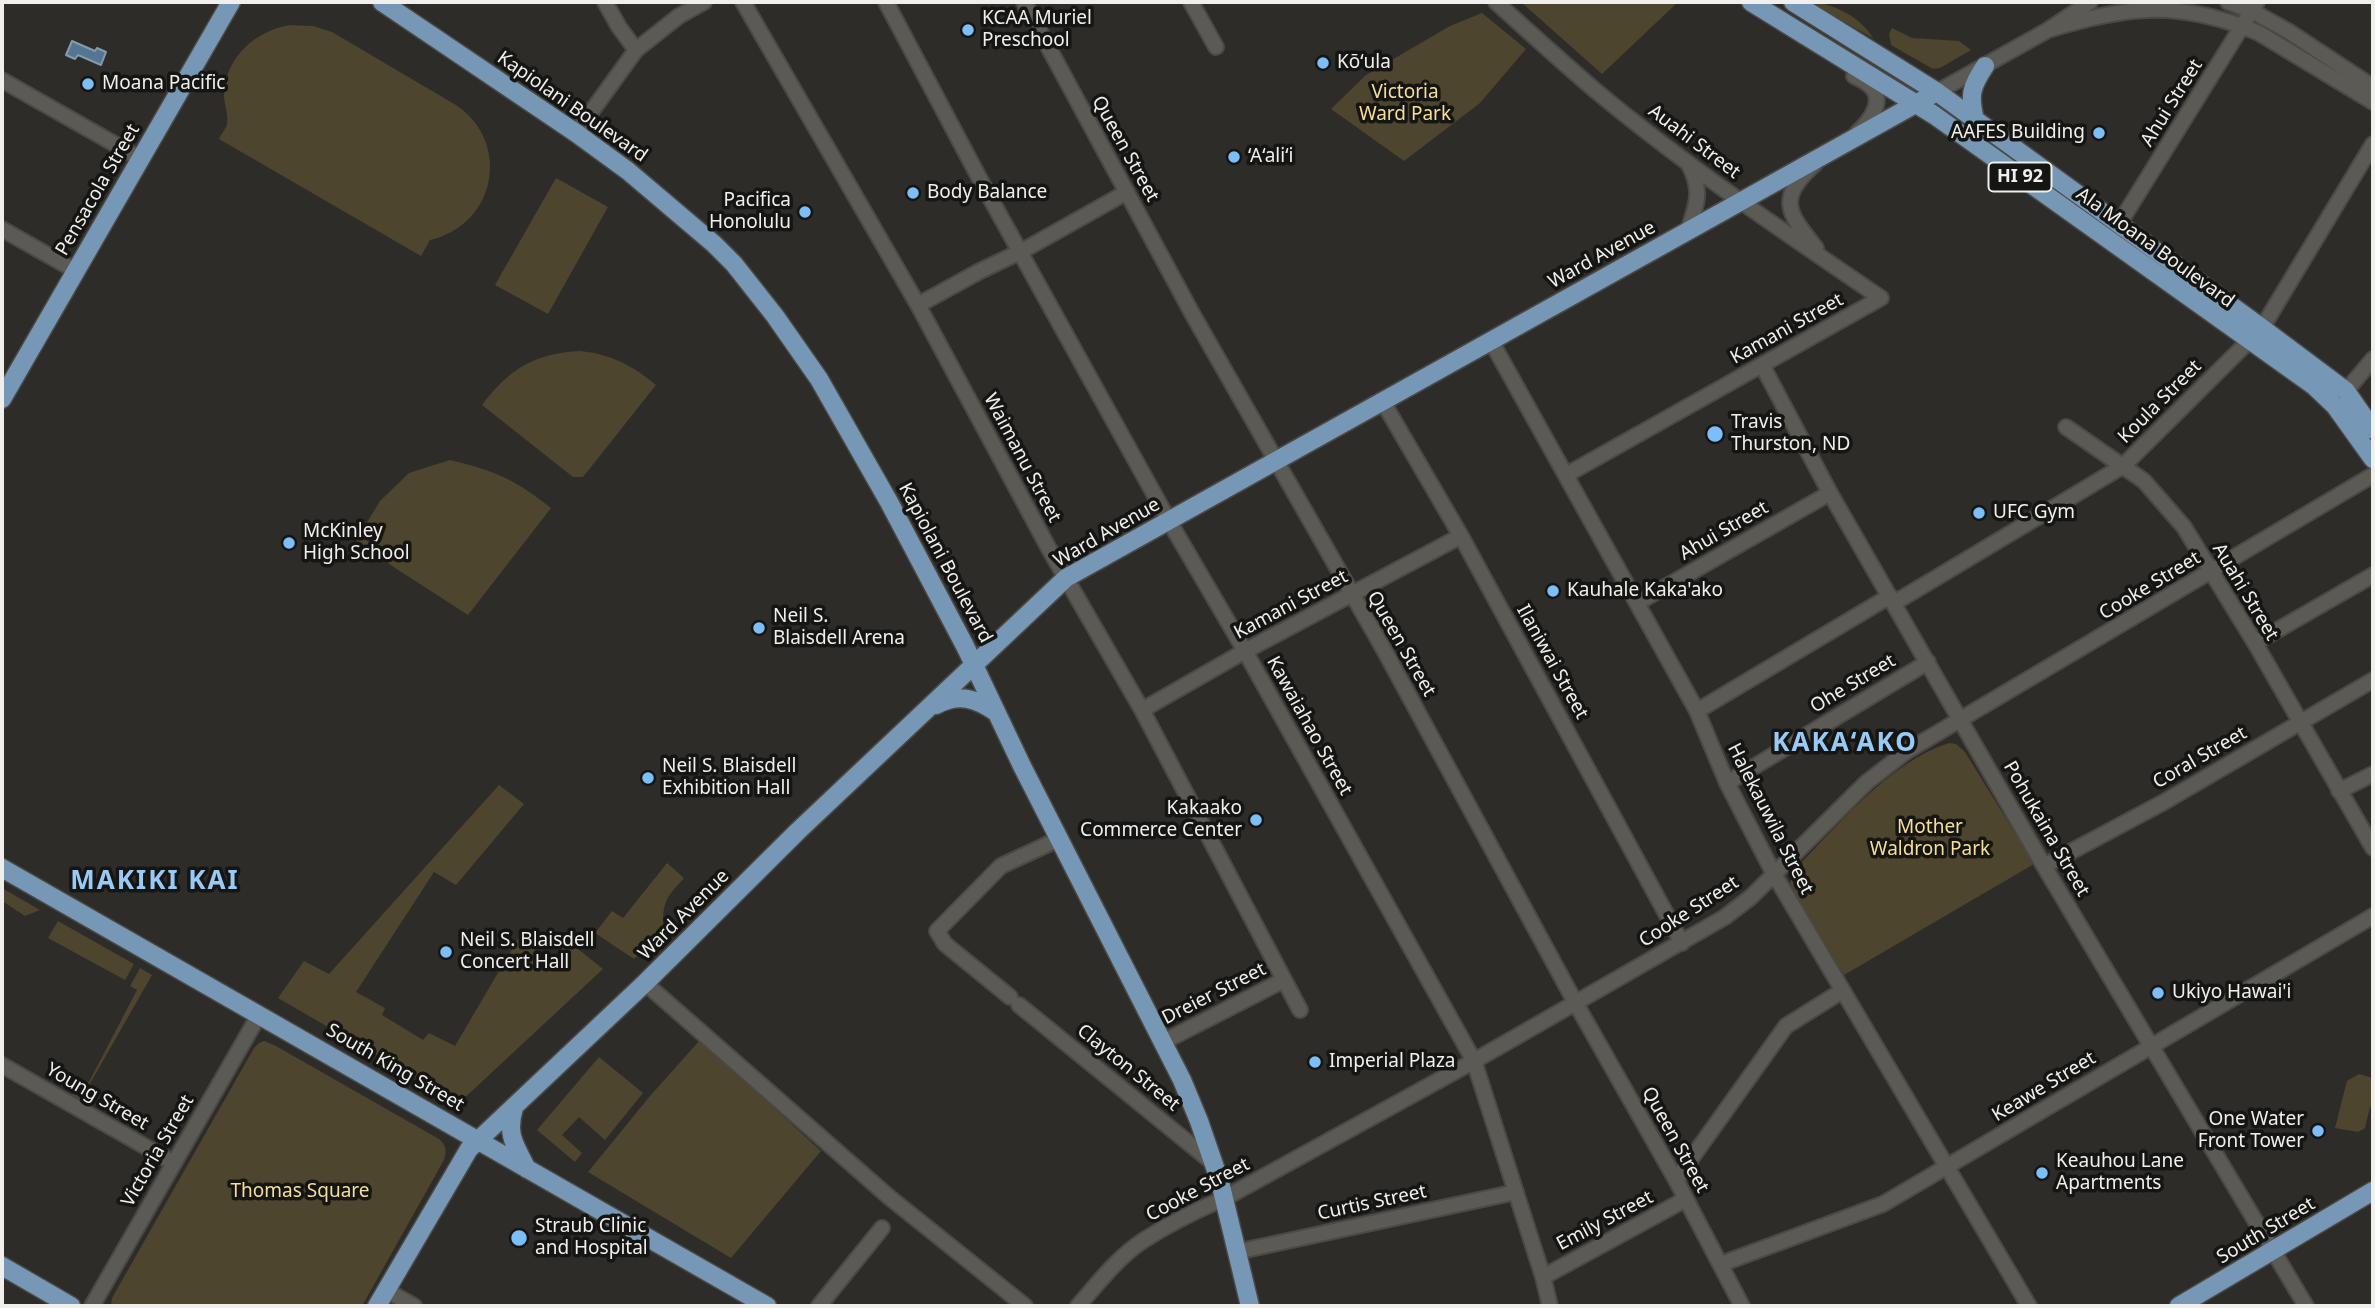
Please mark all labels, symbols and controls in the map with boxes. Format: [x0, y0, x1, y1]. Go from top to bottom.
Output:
place label: KCAA Muriel Preschool [982, 8, 1092, 52]
marker: KCAA Muriel Preschool [960, 22, 976, 38]
street label: Kapiolani Boulevard [493, 47, 651, 167]
place label: Kōʻula [1337, 52, 1391, 74]
marker: Kōʻula [1315, 55, 1331, 71]
street label: Ahui Street [2136, 55, 2208, 151]
place label: Moana Pacific [102, 73, 225, 95]
marker: Moana Pacific [80, 76, 96, 92]
park label: Victoria Ward Park [1359, 82, 1451, 126]
street label: Queen Street [1086, 92, 1164, 206]
street label: Auahi Street [1644, 100, 1744, 184]
street label: Pensacola Street [51, 120, 145, 260]
place label: AAFES Building [1951, 122, 2085, 144]
marker: AAFES Building [2091, 125, 2107, 141]
place label: ‘A‘ali‘i [1248, 146, 1293, 168]
marker: ‘A‘ali‘i [1226, 149, 1242, 165]
road number: HI 92 [1988, 162, 2052, 192]
place label: Body Balance [927, 182, 1047, 204]
street label: Ala Moana Boulevard [2072, 183, 2238, 313]
marker: Body Balance [905, 185, 921, 201]
place label: Pacifica Honolulu [709, 190, 791, 234]
marker: Pacifica Honolulu [797, 204, 813, 220]
street label: Ward Avenue [1545, 216, 1659, 294]
street label: Kamani Street [1727, 289, 1847, 369]
street label: Koula Street [2114, 356, 2206, 448]
street label: Waimanu Street [978, 390, 1066, 526]
place label: Travis Thurston, ND [1731, 412, 1850, 456]
marker: Travis Thurston, ND [1705, 424, 1725, 444]
street label: Kapiolani Boulevard [893, 479, 997, 647]
street label: Ward Avenue [1050, 493, 1164, 573]
street label: Ahui Street [1676, 496, 1772, 566]
place label: UFC Gym [1993, 502, 2075, 524]
marker: UFC Gym [1971, 505, 1987, 521]
place label: McKinley High School [303, 521, 410, 565]
marker: McKinley High School [281, 535, 297, 551]
street label: Auahi Street [2207, 539, 2283, 645]
street label: Cooke Street [2095, 547, 2205, 625]
street label: Kamani Street [1230, 565, 1352, 645]
place label: Kauhale Kaka'ako [1567, 580, 1723, 602]
marker: Kauhale Kaka'ako [1545, 583, 1561, 599]
street label: Queen Street [1362, 587, 1440, 701]
street label: Ilaniwai Street [1511, 601, 1593, 723]
place label: Neil S. Blaisdell Arena [773, 606, 905, 650]
marker: Neil S. Blaisdell Arena [751, 620, 767, 636]
street label: Ohe Street [1806, 650, 1900, 718]
street label: Kawaiahao Street [1261, 652, 1357, 800]
street label: Coral Street [2149, 722, 2251, 794]
district label: KAKA‘AKO [1773, 728, 1917, 760]
street label: Halekauwila Street [1722, 740, 1818, 898]
place label: Neil S. Blaisdell Exhibition Hall [662, 756, 796, 800]
street label: Pohukaina Street [1998, 757, 2094, 901]
marker: Neil S. Blaisdell Exhibition Hall [640, 770, 656, 786]
place label: Kakaako Commerce Center [1080, 798, 1242, 842]
marker: Kakaako Commerce Center [1248, 812, 1264, 828]
park label: Mother Waldron Park [1870, 817, 1990, 861]
street label: Ward Avenue [634, 865, 734, 965]
district label: MAKIKI KAI [72, 866, 238, 898]
street label: Cooke Street [1635, 871, 1743, 953]
place label: Neil S. Blaisdell Concert Hall [460, 930, 594, 974]
marker: Neil S. Blaisdell Concert Hall [438, 944, 454, 960]
street label: Dreier Street [1158, 958, 1270, 1030]
place label: Ukiyo Hawai'i [2172, 982, 2291, 1004]
marker: Ukiyo Hawai'i [2150, 985, 2166, 1001]
street label: South King Street [322, 1019, 468, 1117]
street label: Clayton Street [1072, 1020, 1184, 1116]
street label: Keawe Street [1988, 1047, 2100, 1127]
place label: Imperial Plaza [1329, 1051, 1456, 1073]
marker: Imperial Plaza [1307, 1054, 1323, 1070]
street label: Young Street [42, 1059, 152, 1135]
street label: Queen Street [1636, 1083, 1714, 1197]
street label: Victoria Street [117, 1091, 199, 1211]
place label: One Water Front Tower [2198, 1109, 2304, 1153]
marker: One Water Front Tower [2310, 1123, 2326, 1139]
place label: Keauhou Lane Apartments [2056, 1151, 2184, 1195]
street label: Cooke Street [1142, 1153, 1254, 1227]
marker: Keauhou Lane Apartments [2034, 1165, 2050, 1181]
street label: Curtis Street [1316, 1180, 1428, 1226]
park label: Thomas Square [231, 1181, 369, 1203]
street label: Emily Street [1553, 1186, 1657, 1256]
street label: South Street [2213, 1193, 2319, 1269]
place label: Straub Clinic and Hospital [535, 1216, 648, 1260]
marker: Straub Clinic and Hospital [509, 1228, 529, 1248]

